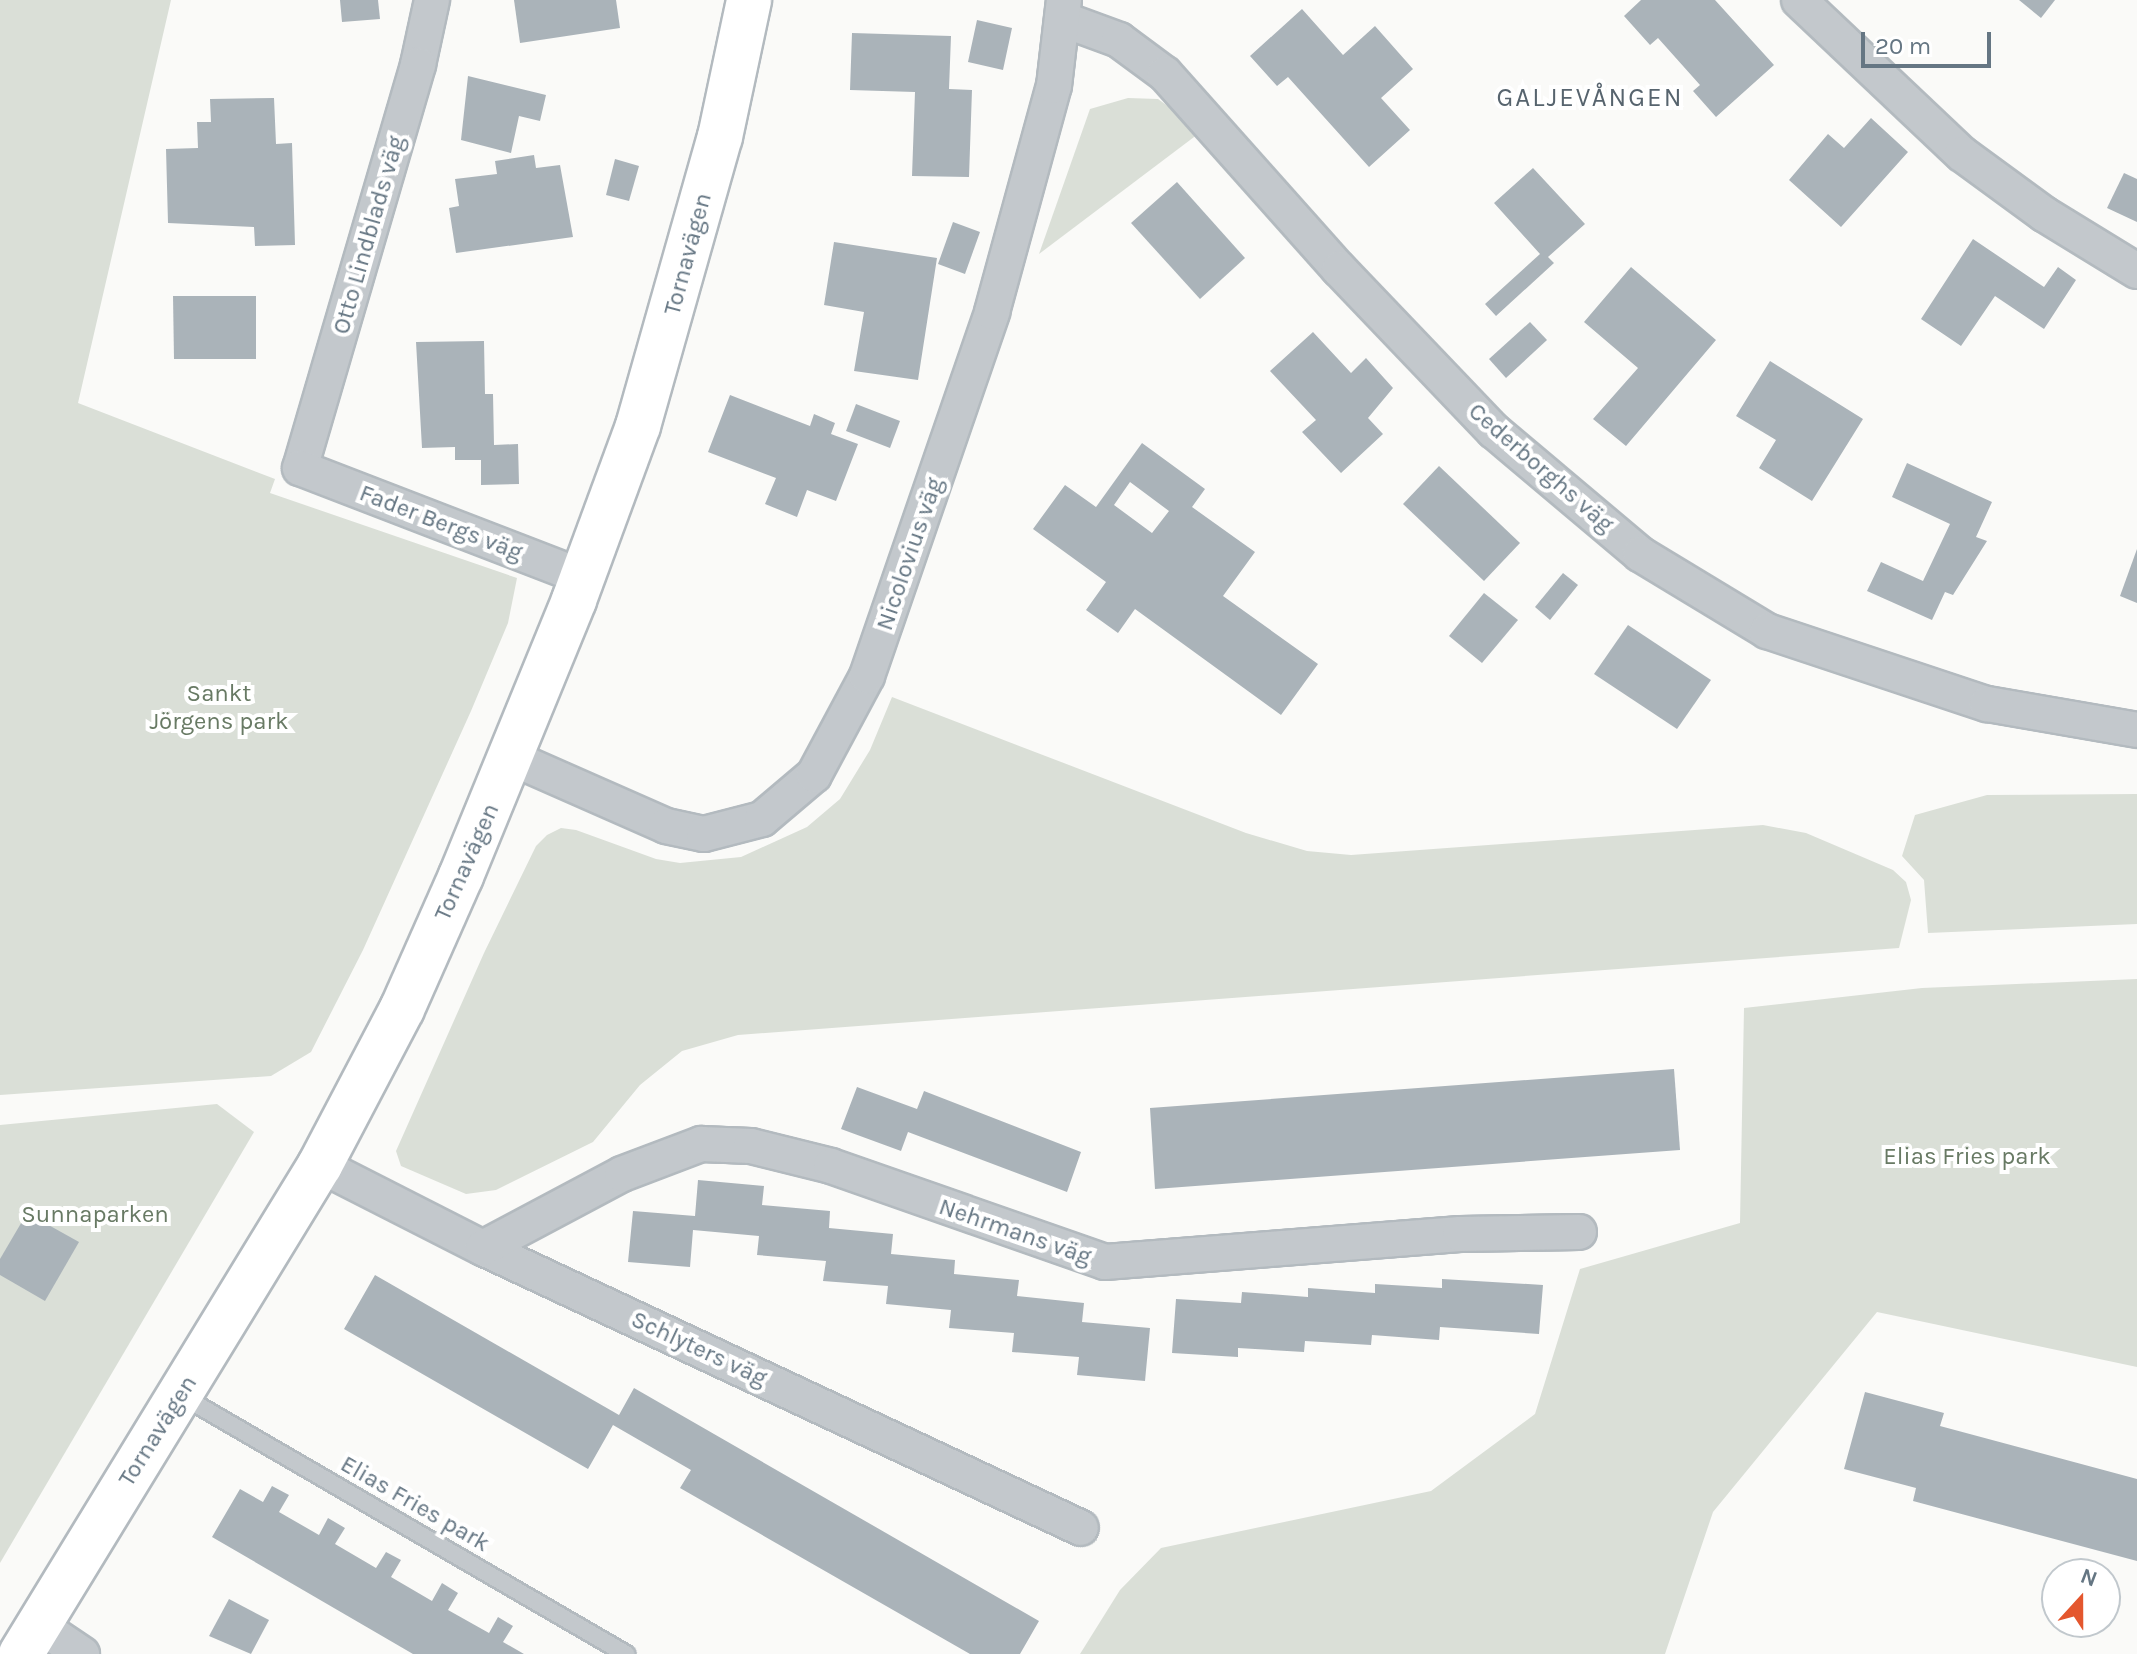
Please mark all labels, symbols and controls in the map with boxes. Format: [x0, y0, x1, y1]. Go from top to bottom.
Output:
scale bar [1865, 16, 1995, 66]
text: 20 m [1875, 32, 1931, 60]
district label: GALJEVÅNGEN [1496, 82, 1684, 114]
street label: Otto Lindblads väg [327, 133, 411, 337]
street label: Tornavägen [658, 190, 718, 318]
street label: Cederborghs väg [1462, 397, 1620, 539]
street label: Nicolovius väg [870, 474, 950, 634]
street label: Fader Bergs väg [355, 479, 527, 567]
park label: Sankt Jörgens park [149, 680, 289, 736]
street label: Tornavägen [428, 799, 506, 925]
park label: Elias Fries park [1883, 1143, 2051, 1171]
street label: Nehrmans väg [935, 1192, 1095, 1272]
park label: Sunnaparken [21, 1201, 169, 1229]
street label: Schlyters väg [627, 1305, 771, 1393]
street label: Tornavägen [113, 1370, 203, 1492]
street label: Elias Fries park [335, 1450, 495, 1558]
north arrow [2041, 1558, 2121, 1638]
text: N [2077, 1562, 2101, 1592]

